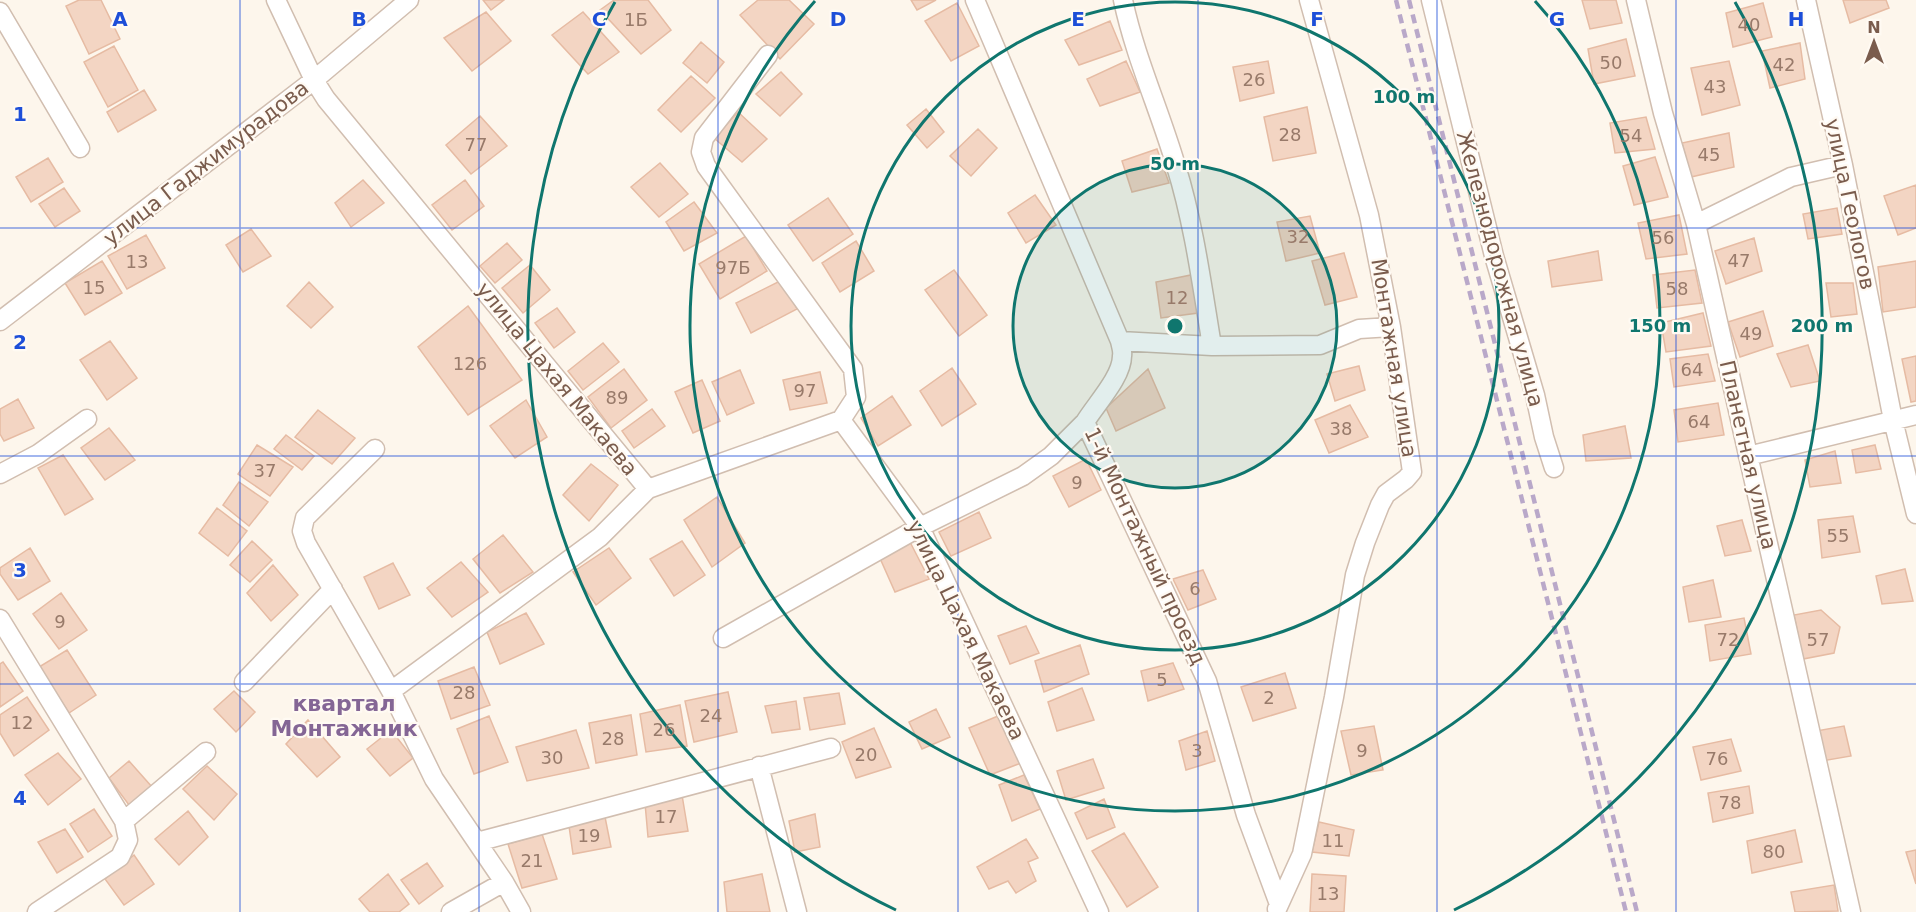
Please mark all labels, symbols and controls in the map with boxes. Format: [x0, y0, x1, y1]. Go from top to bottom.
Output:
text: A [112, 7, 128, 31]
text: B [351, 7, 367, 31]
text: C [592, 7, 606, 31]
text: D [830, 7, 846, 31]
text: E [1071, 7, 1085, 31]
text: F [1310, 7, 1324, 31]
text: G [1549, 7, 1565, 31]
text: H [1788, 7, 1804, 31]
house number: 1Б [624, 9, 648, 30]
north arrow [1844, 12, 1904, 72]
house number: 40 [1738, 14, 1760, 35]
text: N [1867, 18, 1881, 37]
house number: 50 [1600, 52, 1622, 73]
house number: 42 [1773, 54, 1795, 75]
house number: 26 [1243, 69, 1265, 90]
street label: улица Гаджимурадова [99, 76, 313, 250]
house number: 43 [1704, 76, 1726, 97]
text: 100 m [1373, 86, 1435, 107]
text: 1 [13, 102, 27, 126]
street label: улица Геологов [1820, 116, 1880, 292]
house number: 28 [1279, 124, 1301, 145]
house number: 54 [1620, 125, 1642, 146]
street label: Железнодорожная улица [1452, 128, 1548, 410]
house number: 77 [465, 134, 487, 155]
house number: 45 [1698, 144, 1720, 165]
text: 50 m [1150, 153, 1200, 174]
house number: 32 [1287, 226, 1309, 247]
house number: 56 [1652, 227, 1674, 248]
house number: 47 [1728, 250, 1750, 271]
house number: 13 [126, 251, 148, 272]
house number: 97Б [715, 257, 751, 278]
street label: Монтажная улица [1366, 257, 1422, 459]
house number: 15 [83, 277, 105, 298]
street label: улица Цахая Макаева [472, 277, 642, 481]
house number: 58 [1666, 278, 1688, 299]
house number: 12 [1166, 287, 1188, 308]
text: 150 m [1629, 315, 1691, 336]
text: 200 m [1791, 315, 1853, 336]
centre of rings [1165, 316, 1185, 336]
house number: 49 [1740, 323, 1762, 344]
text: 2 [13, 330, 27, 354]
house number: 126 [453, 353, 487, 374]
street label: Планетная улица [1715, 358, 1781, 552]
house number: 64 [1681, 359, 1703, 380]
house number: 97 [794, 380, 816, 401]
house number: 89 [606, 387, 628, 408]
house number: 64 [1688, 411, 1710, 432]
house number: 38 [1330, 418, 1352, 439]
street label: 1-й Монтажный проезд [1079, 423, 1211, 669]
house number: 37 [254, 460, 276, 481]
house number: 9 [1071, 472, 1083, 493]
street label: улица Цахая Макаева [902, 516, 1030, 744]
house number: 55 [1827, 525, 1849, 546]
text: 3 [13, 558, 27, 582]
house number: 6 [1189, 578, 1201, 599]
house number: 9 [54, 611, 66, 632]
house number: 72 [1717, 629, 1739, 650]
house number: 57 [1807, 629, 1829, 650]
house number: 5 [1156, 669, 1168, 690]
house number: 28 [453, 682, 475, 703]
house number: 2 [1263, 687, 1275, 708]
district label: квартал Монтажник [270, 691, 418, 741]
house number: 24 [700, 705, 722, 726]
house number: 12 [11, 712, 33, 733]
house number: 26 [653, 719, 675, 740]
house number: 28 [602, 728, 624, 749]
house number: 3 [1191, 740, 1203, 761]
house number: 9 [1356, 740, 1368, 761]
house number: 20 [855, 744, 877, 765]
house number: 30 [541, 747, 563, 768]
house number: 76 [1706, 748, 1728, 769]
text: 4 [13, 786, 27, 810]
house number: 78 [1719, 792, 1741, 813]
house number: 17 [655, 806, 677, 827]
house number: 19 [578, 825, 600, 846]
house number: 11 [1322, 830, 1344, 851]
house number: 80 [1763, 841, 1785, 862]
house number: 21 [521, 850, 543, 871]
house number: 13 [1317, 883, 1339, 904]

